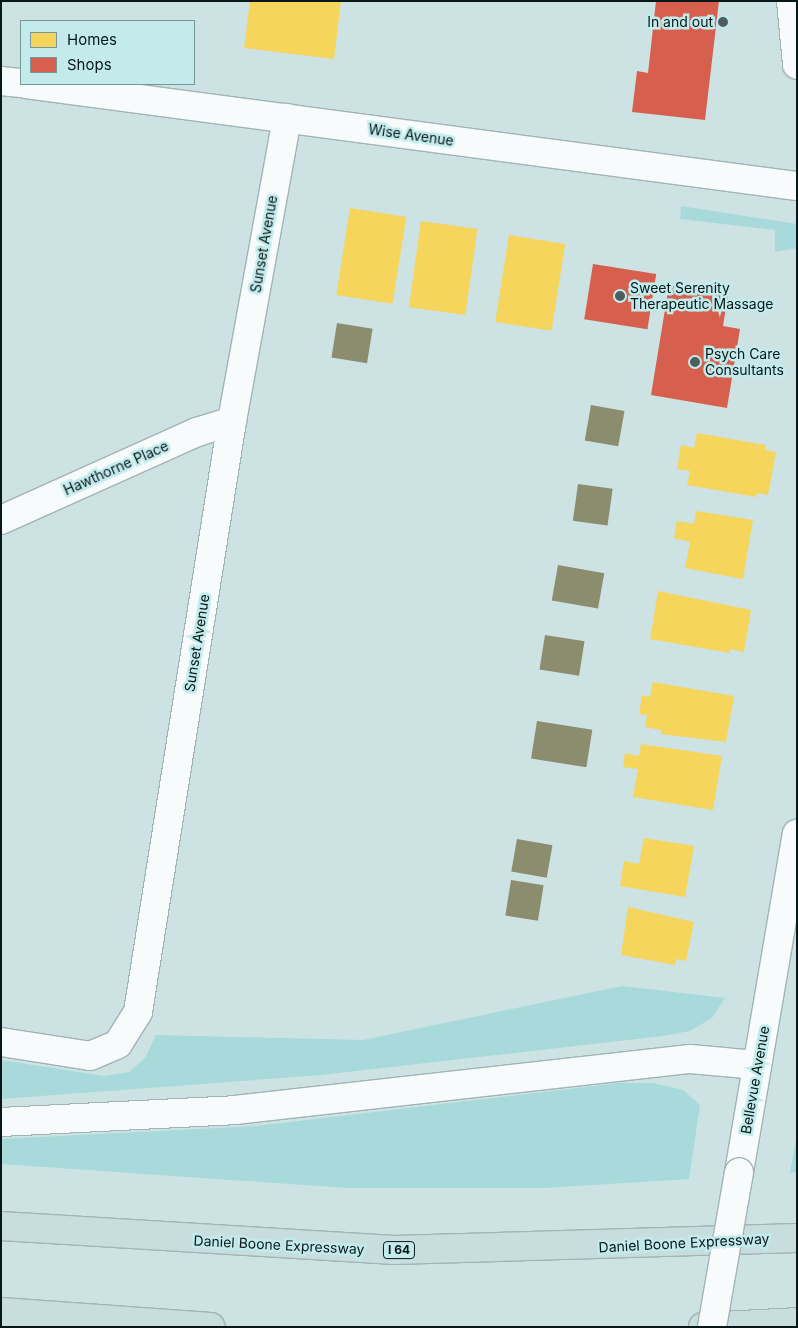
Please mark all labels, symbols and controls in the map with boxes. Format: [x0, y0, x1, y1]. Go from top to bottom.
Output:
place label: In and out [647, 14, 713, 30]
marker: In and out [717, 16, 729, 28]
legend [20, 20, 195, 85]
text: Homes [67, 30, 117, 49]
text: Shops [67, 55, 112, 74]
street label: Wise Avenue [367, 121, 455, 149]
street label: Sunset Avenue [247, 194, 281, 294]
place label: Sweet Serenity Therapeutic Massage [630, 280, 773, 312]
marker: Sweet Serenity Therapeutic Massage [614, 290, 626, 302]
place label: Psych Care Consultants [705, 346, 784, 378]
marker: Psych Care Consultants [689, 356, 701, 368]
street label: Hawthorne Place [61, 437, 171, 499]
street label: Sunset Avenue [181, 593, 213, 693]
street label: Bellevue Avenue [737, 1025, 773, 1135]
street label: Daniel Boone Expressway [598, 1230, 770, 1256]
street label: Daniel Boone Expressway [193, 1232, 365, 1258]
road number: I 64 [383, 1240, 415, 1260]

